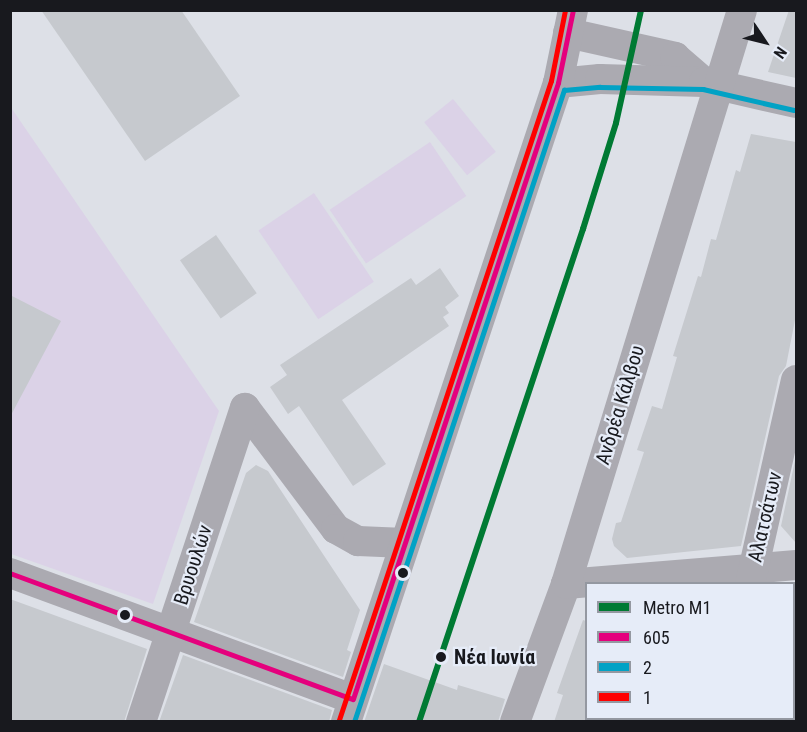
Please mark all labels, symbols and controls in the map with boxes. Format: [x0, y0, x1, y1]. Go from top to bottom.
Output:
north arrow [735, 12, 795, 72]
text: N [770, 43, 791, 62]
street label: Ανδρέα Κάλβου [590, 342, 650, 468]
street label: Αλατσάτων [743, 469, 787, 565]
street label: Βρυουλών [169, 522, 217, 608]
unlabelled marker [397, 567, 409, 579]
legend [585, 582, 795, 720]
text: Metro Μ1 [643, 597, 711, 618]
unlabelled marker [119, 609, 131, 621]
text: 605 [643, 627, 670, 648]
place label: Νέα Ιωνία [454, 645, 535, 669]
marker: Νέα Ιωνία [432, 648, 450, 666]
text: 2 [643, 657, 652, 678]
text: 1 [643, 687, 652, 708]

